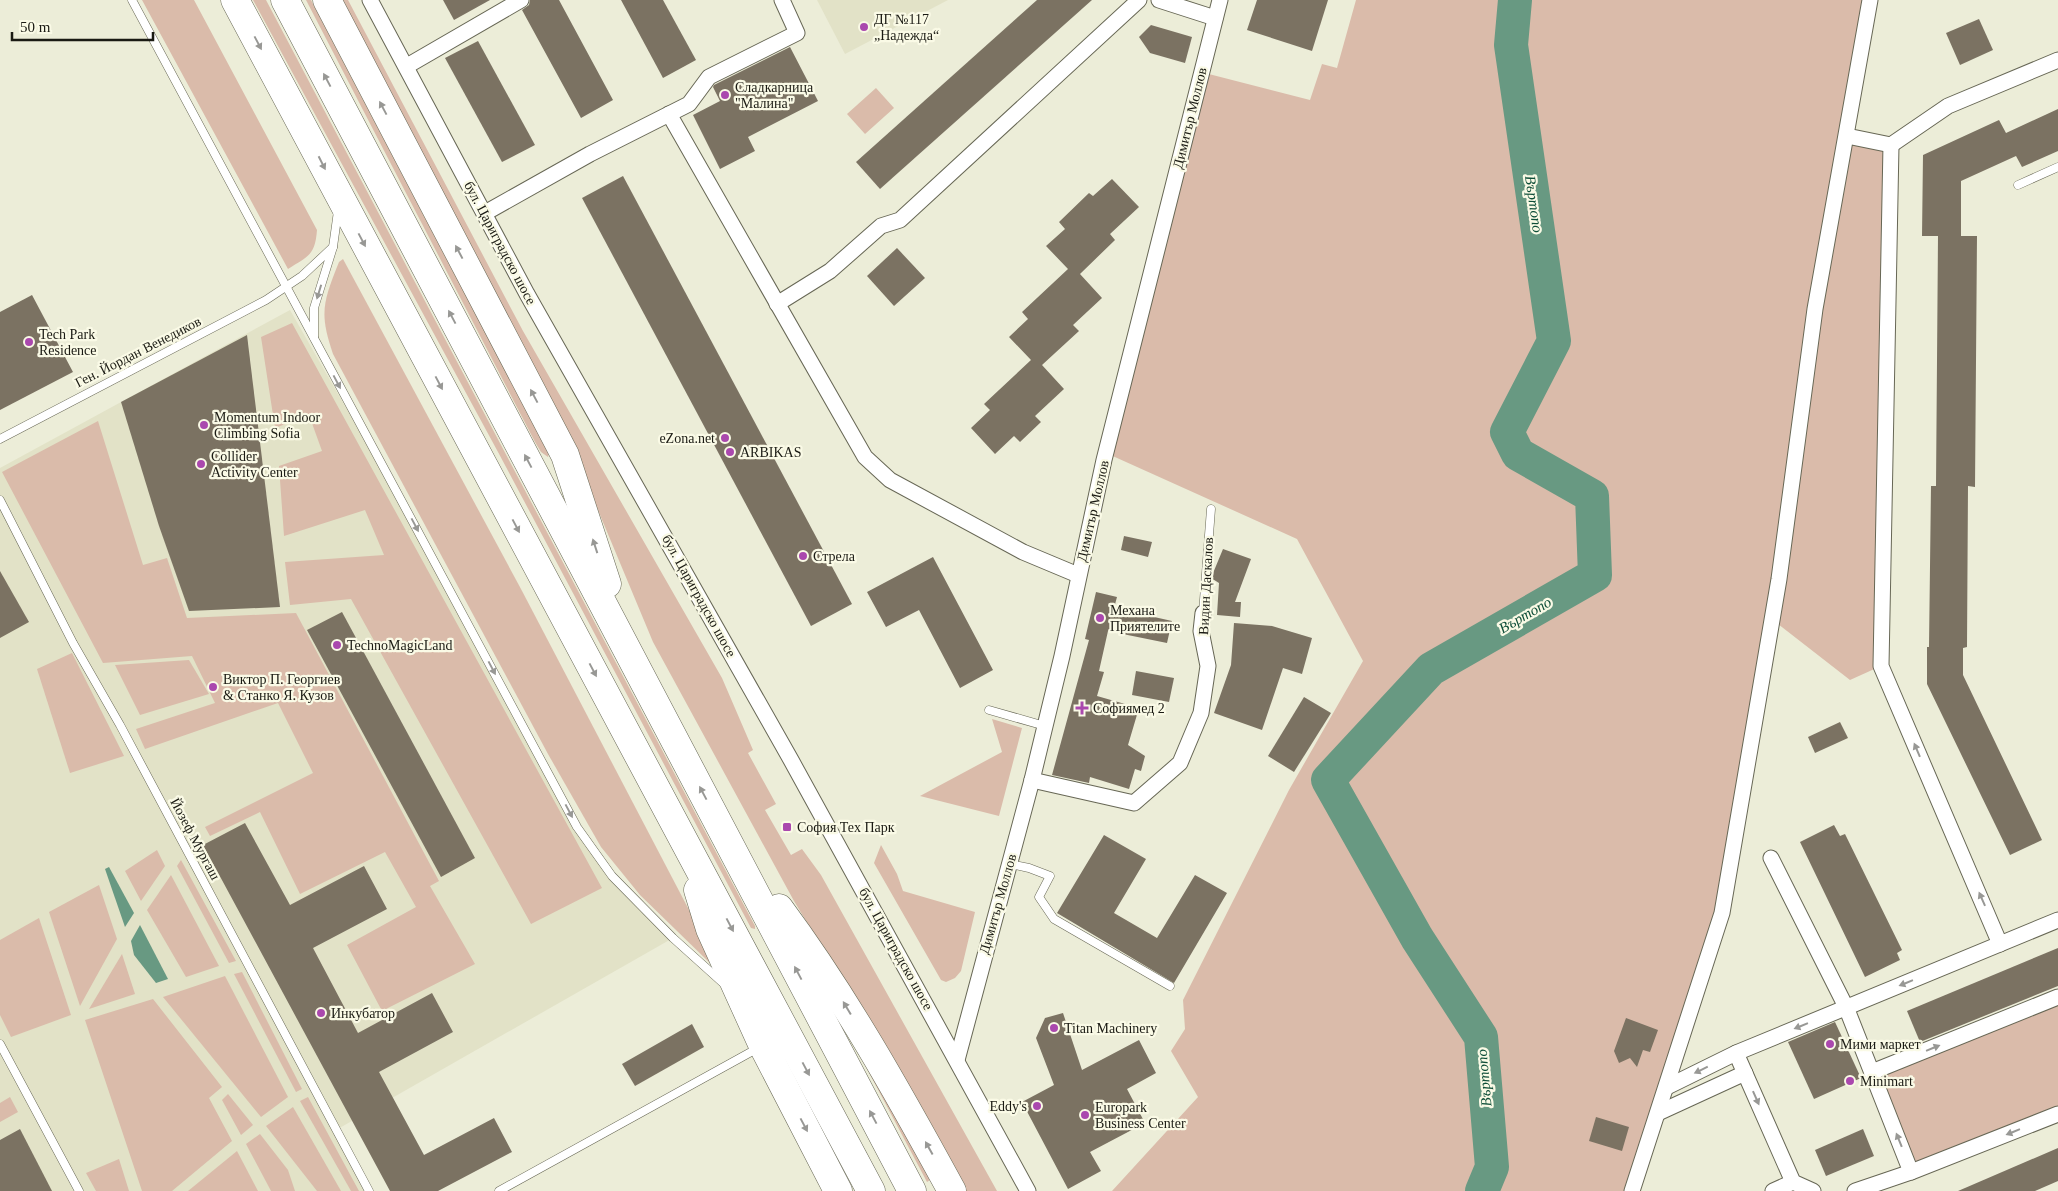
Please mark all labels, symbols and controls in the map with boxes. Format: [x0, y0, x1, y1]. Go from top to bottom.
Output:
scale bar [12, 10, 154, 42]
place label: ДГ №117 „Надежда“ [874, 12, 939, 43]
text: 50 m [20, 19, 51, 35]
marker: ДГ №117 „Надежда“ [858, 21, 870, 33]
one-way arrow [254, 36, 262, 50]
street label: Димитър Моллов [1170, 65, 1210, 170]
one-way arrow [323, 73, 331, 87]
place label: Сладкарница "Малина" [735, 80, 814, 111]
marker: Сладкарница "Малина" [719, 89, 731, 101]
one-way arrow [379, 101, 387, 115]
one-way arrow [318, 156, 326, 170]
water label: Въртопо [1522, 174, 1546, 234]
street label: бул. Цариградско шосе [461, 179, 539, 307]
one-way arrow [358, 233, 367, 247]
one-way arrow [455, 245, 463, 259]
one-way arrow [315, 285, 323, 300]
one-way arrow [448, 310, 456, 324]
street label: Ген. Йордан Венедиков [72, 313, 204, 390]
place label: Tech Park Residence [39, 327, 97, 358]
marker: Tech Park Residence [23, 336, 35, 348]
one-way arrow [333, 375, 342, 388]
one-way arrow [435, 377, 444, 390]
one-way arrow [530, 389, 538, 403]
place label: Momentum Indoor Climbing Sofia [214, 410, 320, 441]
marker: Momentum Indoor Climbing Sofia [198, 419, 210, 431]
place label: eZona.net [659, 431, 715, 446]
marker: eZona.net [719, 432, 731, 444]
place label: ARBIKAS [740, 445, 801, 460]
marker: ARBIKAS [724, 446, 736, 458]
place label: Collider Activity Center [211, 449, 298, 480]
one-way arrow [524, 454, 532, 468]
marker: Collider Activity Center [195, 458, 207, 470]
street label: Димитър Моллов [1074, 458, 1112, 563]
one-way arrow [410, 518, 419, 531]
one-way arrow [512, 519, 520, 534]
street label: бул. Цариградско шосе [659, 532, 739, 660]
street label: Видин Даскалов [1196, 536, 1216, 635]
one-way arrow [591, 538, 599, 553]
place label: Стрела [813, 549, 856, 564]
marker: Стрела [797, 550, 809, 562]
water label: Въртопо [1496, 593, 1554, 636]
place label: Механа Приятелите [1110, 603, 1180, 634]
marker: Механа Приятелите [1094, 612, 1106, 624]
place label: TechnoMagicLand [347, 638, 453, 653]
marker: TechnoMagicLand [331, 639, 343, 651]
one-way arrow [487, 661, 496, 674]
one-way arrow [589, 662, 597, 677]
place label: Виктор П. Георгиев & Станко Я. Кузов [223, 672, 341, 703]
marker: Виктор П. Георгиев & Станко Я. Кузов [207, 681, 219, 693]
marker: Софиямед 2 [1075, 701, 1089, 715]
place label: Софиямед 2 [1093, 701, 1165, 716]
one-way arrow [1913, 743, 1921, 757]
one-way arrow [699, 786, 707, 800]
street label: Йозеф Мургаш [167, 795, 224, 883]
one-way arrow [564, 804, 573, 818]
place label: София Тех Парк [797, 820, 895, 835]
marker: София Тех Парк [781, 821, 793, 833]
street label: Димитър Моллов [976, 852, 1020, 956]
street label: бул. Цариградско шосе [856, 885, 936, 1013]
one-way arrow [1978, 892, 1986, 906]
one-way arrow [726, 918, 734, 933]
one-way arrow [794, 966, 802, 980]
one-way arrow [1899, 979, 1914, 987]
one-way arrow [842, 1002, 851, 1015]
place label: Инкубатор [331, 1006, 395, 1021]
marker: Инкубатор [315, 1007, 327, 1019]
place label: Titan Machinery [1064, 1021, 1157, 1036]
marker: Titan Machinery [1048, 1022, 1060, 1034]
one-way arrow [1793, 1022, 1808, 1030]
place label: Мими маркет [1840, 1037, 1921, 1052]
marker: Мими маркет [1824, 1038, 1836, 1050]
one-way arrow [1926, 1043, 1940, 1051]
water label: Въртопо [1473, 1048, 1494, 1107]
one-way arrow [802, 1062, 811, 1076]
one-way arrow [1694, 1066, 1709, 1074]
place label: Minimart [1860, 1074, 1913, 1089]
marker: Minimart [1844, 1075, 1856, 1087]
one-way arrow [1752, 1091, 1760, 1105]
place label: Eddy's [989, 1099, 1027, 1114]
marker: Eddy's [1031, 1100, 1043, 1112]
place label: Europark Business Center [1095, 1100, 1186, 1131]
marker: Europark Business Center [1079, 1109, 1091, 1121]
one-way arrow [869, 1110, 877, 1124]
one-way arrow [800, 1118, 808, 1133]
one-way arrow [2006, 1129, 2020, 1137]
one-way arrow [1894, 1133, 1902, 1147]
one-way arrow [925, 1141, 933, 1156]

